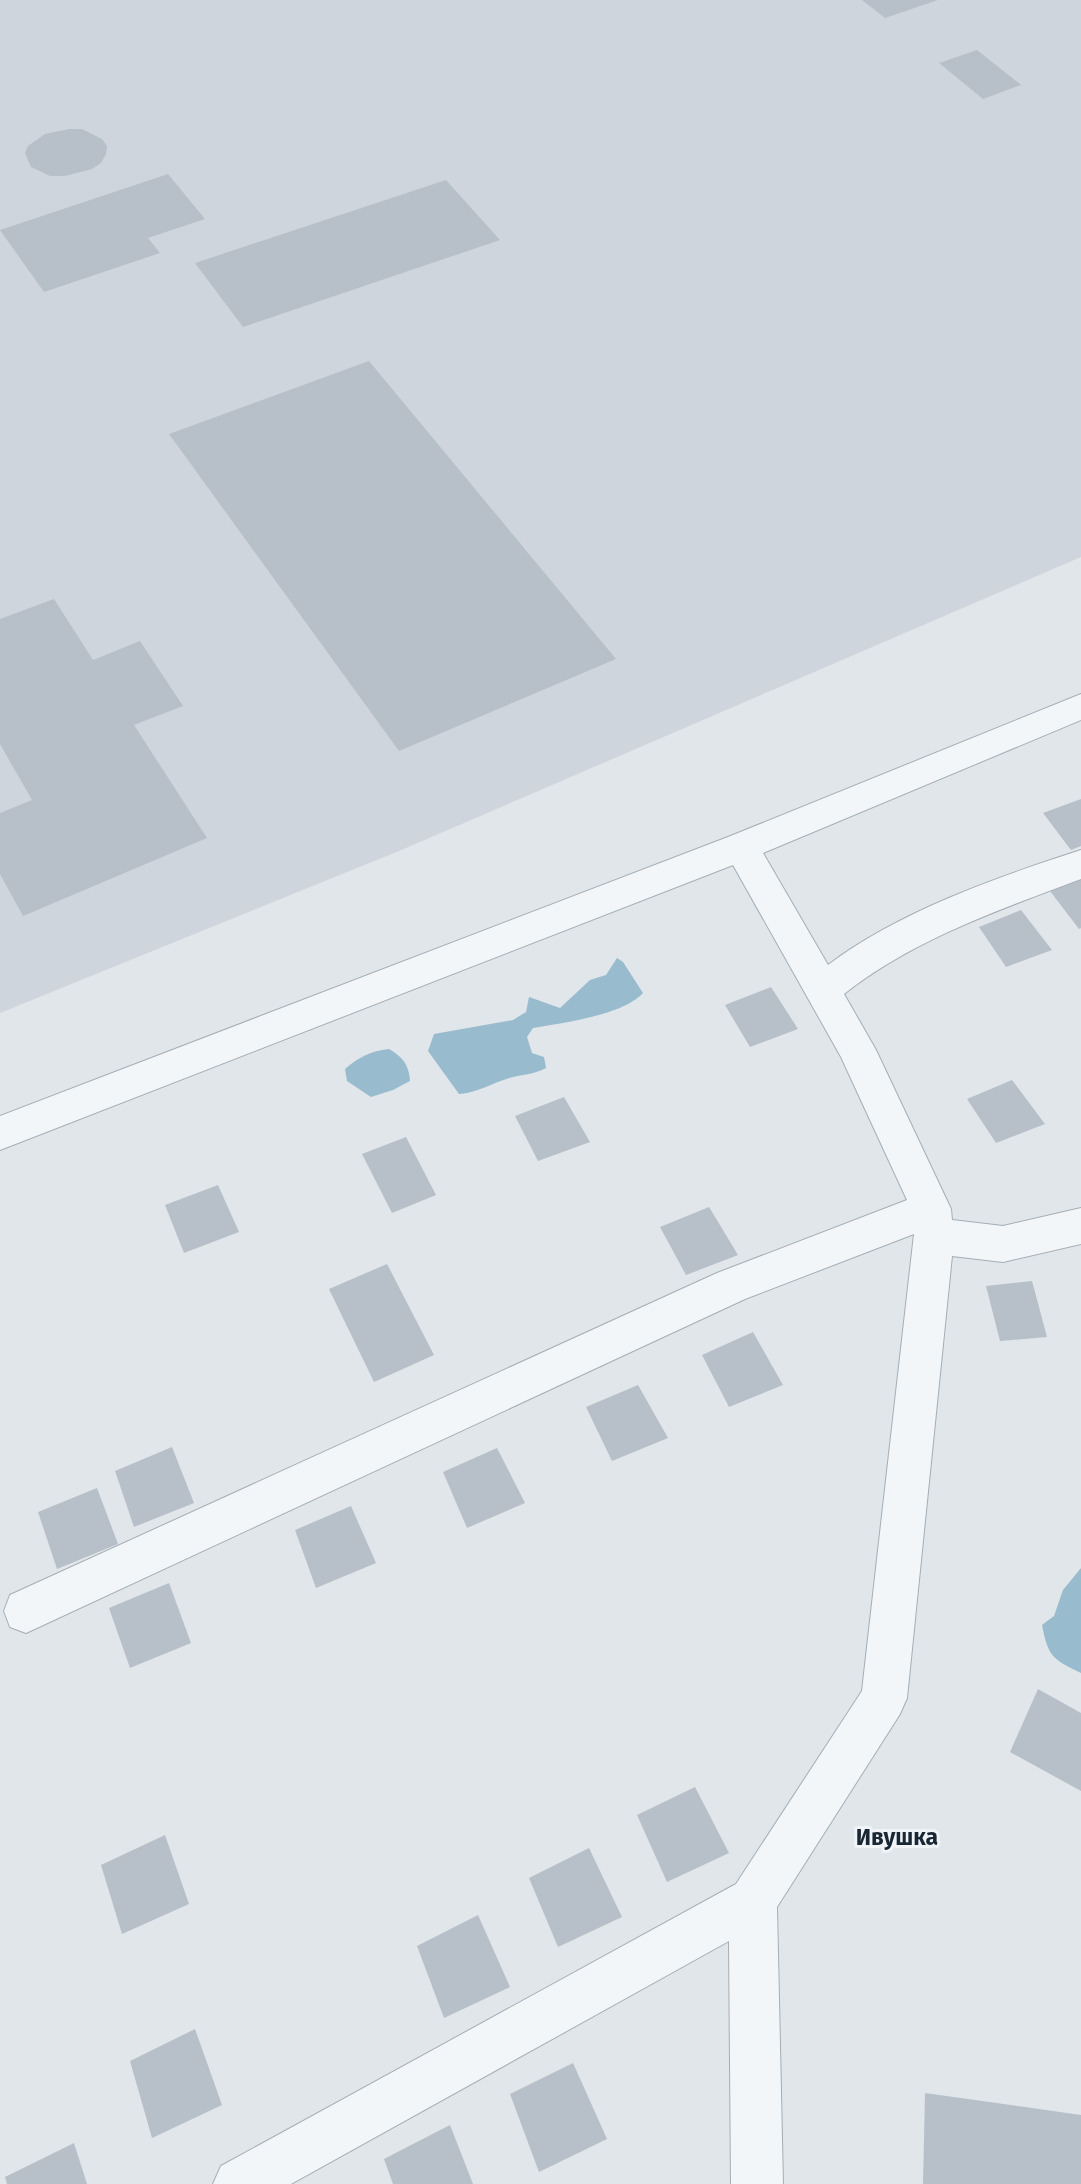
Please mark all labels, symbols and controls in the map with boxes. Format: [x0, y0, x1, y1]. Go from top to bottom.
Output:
district label: Ивушка [856, 1823, 938, 1851]

